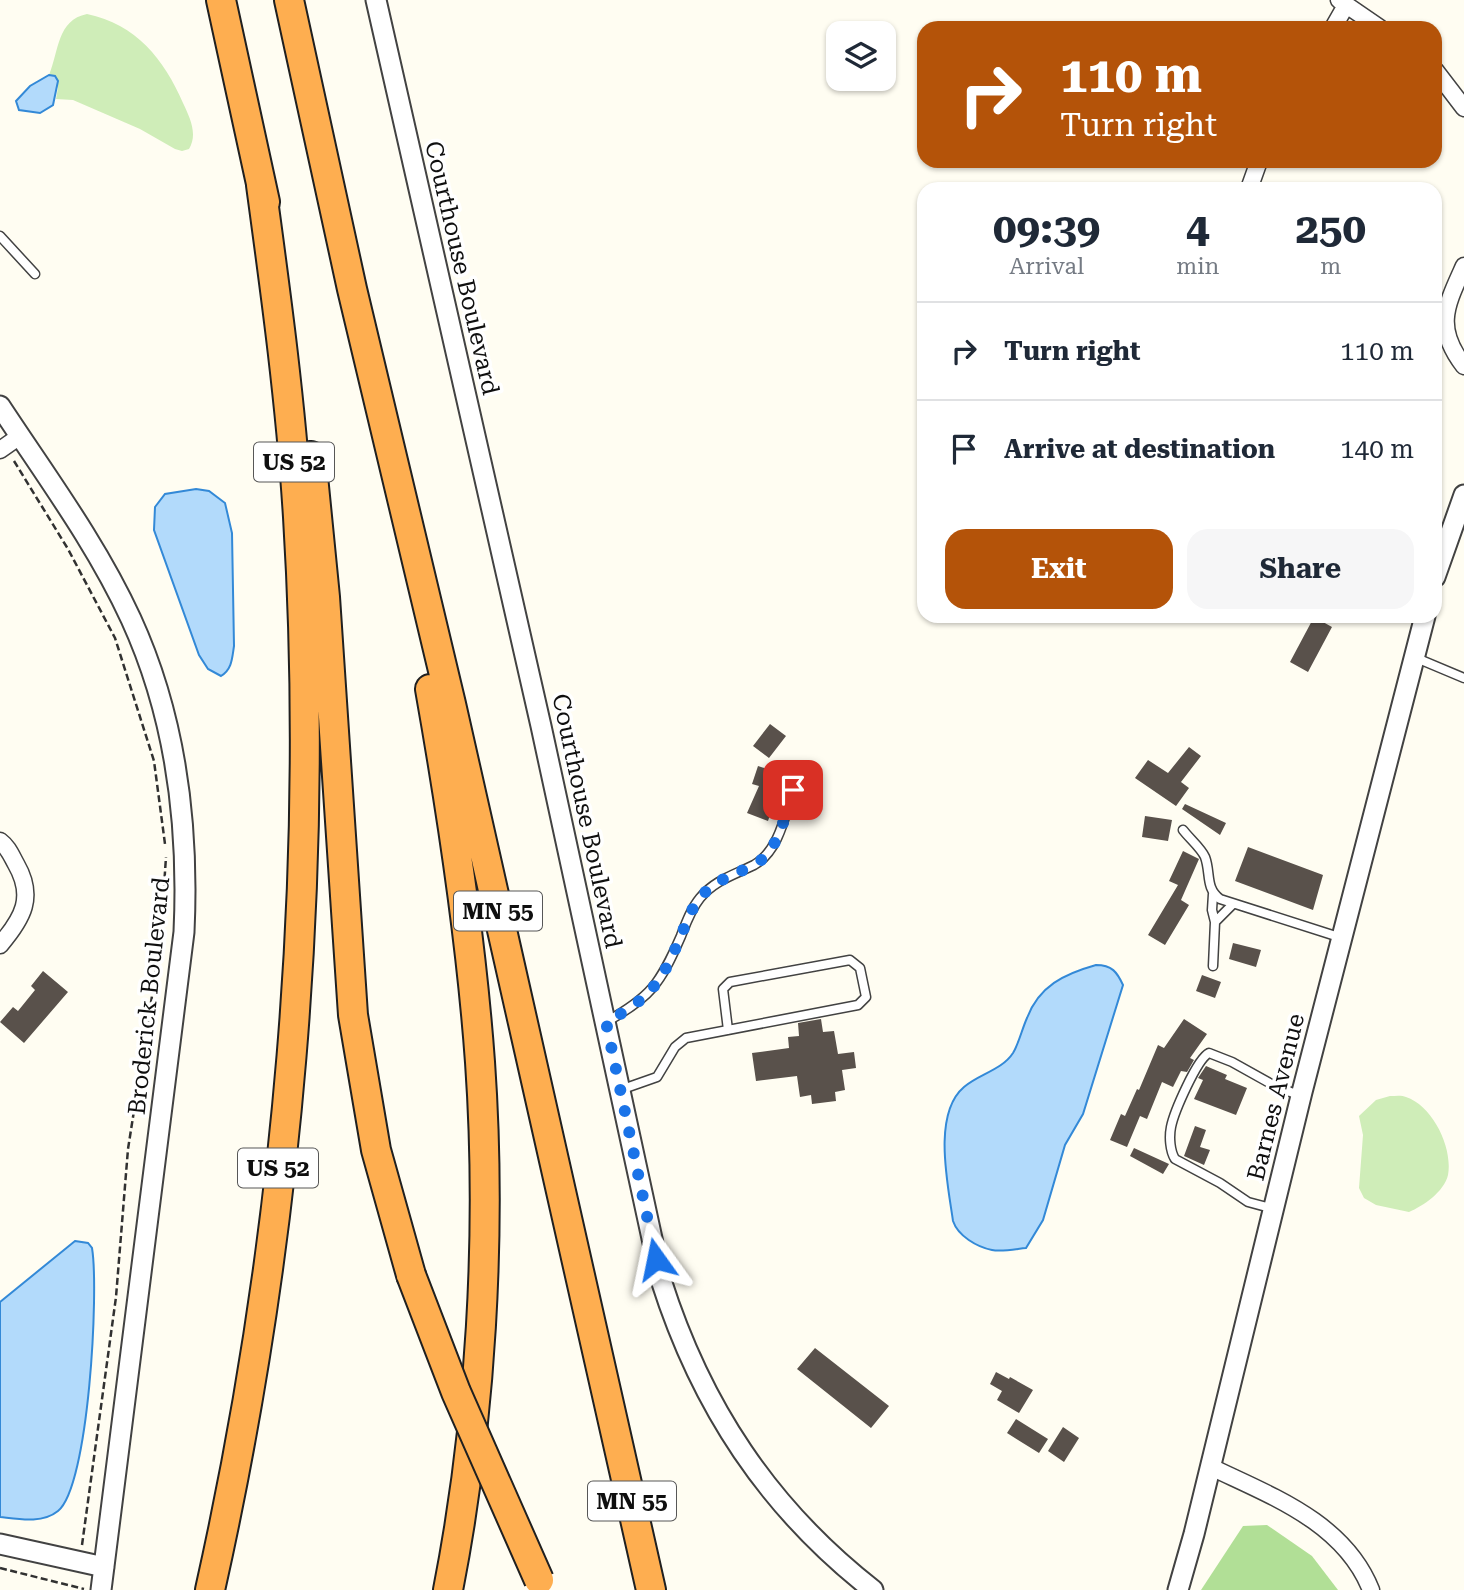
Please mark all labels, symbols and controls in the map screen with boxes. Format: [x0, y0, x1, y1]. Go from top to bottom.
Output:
map controls [826, 21, 896, 91]
button: layers [826, 21, 896, 91]
text: 110 m [1060, 47, 1202, 104]
icon: right [945, 49, 1036, 140]
text: Turn right [1060, 106, 1217, 144]
street label: Courthouse Boulevard [419, 138, 505, 398]
text: 09:39 [993, 204, 1100, 253]
text: 4 [1186, 204, 1210, 253]
text: 250 [1295, 204, 1366, 253]
text: Arrival [1009, 253, 1084, 280]
text: min [1176, 253, 1219, 280]
text: m [1320, 253, 1341, 280]
icon: right [945, 332, 983, 370]
text: Turn right [1004, 336, 1140, 366]
text: 110 m [1340, 336, 1414, 366]
icon: arrive [945, 430, 983, 468]
text: Arrive at destination [1004, 434, 1275, 464]
text: 140 m [1340, 434, 1414, 464]
road number: US 52 [254, 442, 334, 482]
button: Exit [945, 529, 1173, 609]
button: Share [1187, 529, 1414, 609]
street label: Courthouse Boulevard [546, 691, 628, 951]
pin [763, 760, 823, 820]
icon: arrive [774, 771, 812, 809]
street label: Broderick Boulevard [123, 876, 175, 1116]
road number: MN 55 [454, 891, 542, 930]
street label: Barnes Avenue [1242, 1011, 1310, 1183]
road number: US 52 [238, 1148, 318, 1188]
position arrow [619, 1222, 693, 1296]
road number: MN 55 [588, 1482, 676, 1520]

